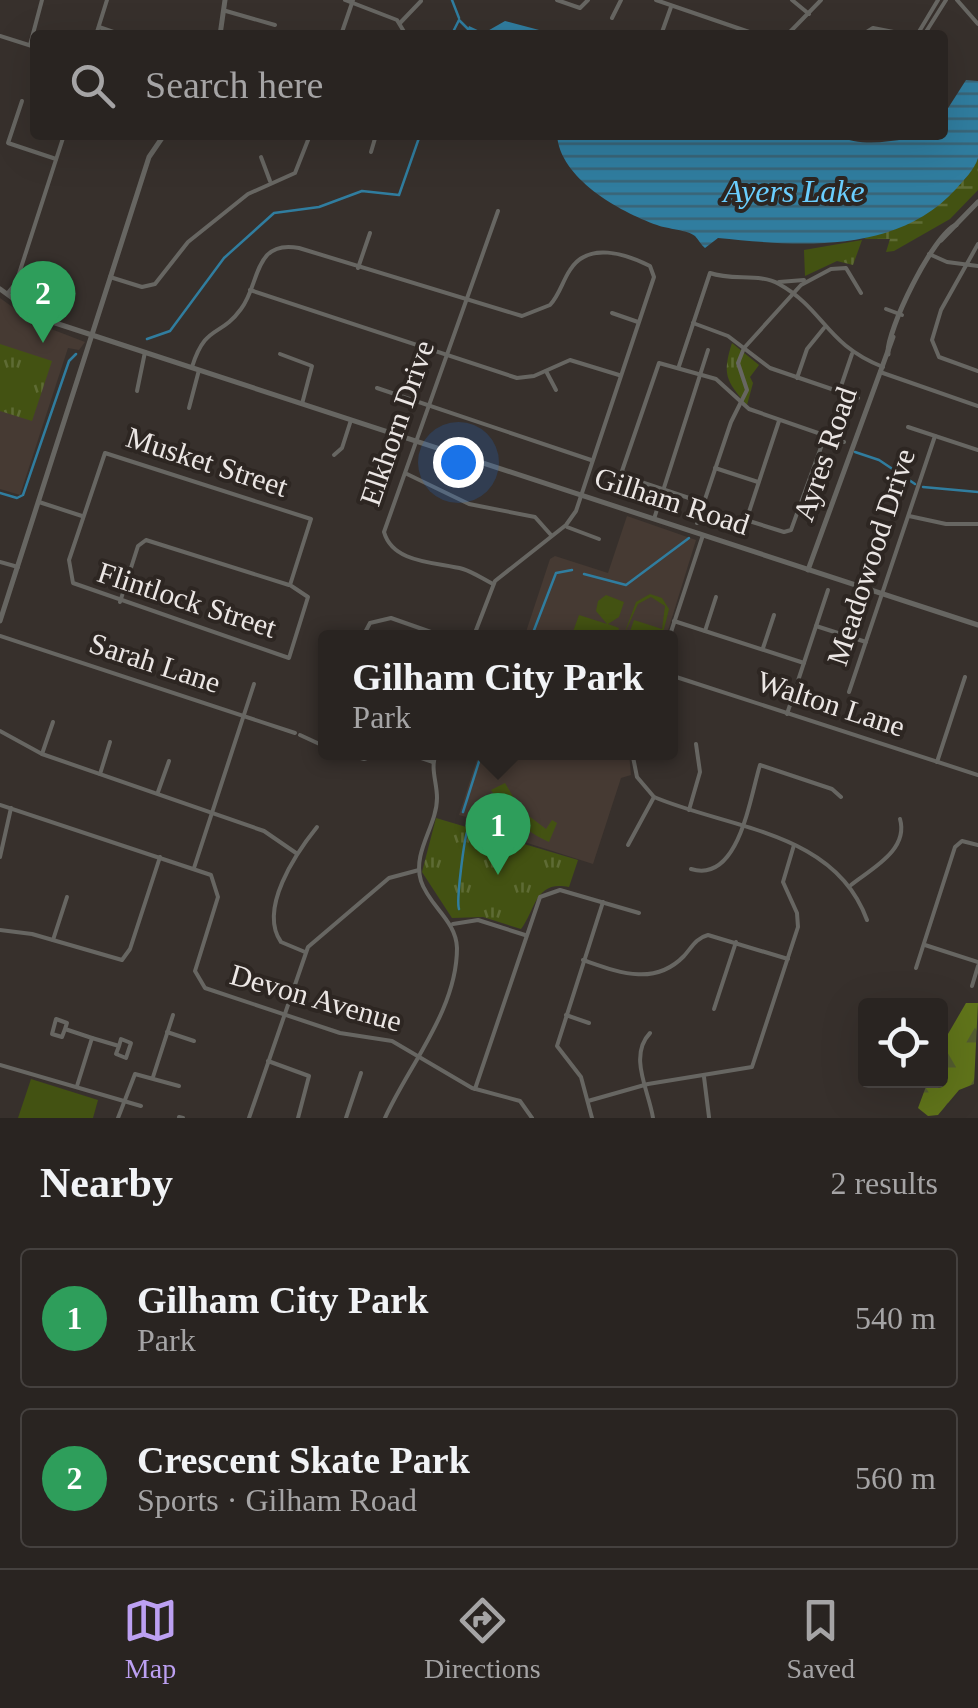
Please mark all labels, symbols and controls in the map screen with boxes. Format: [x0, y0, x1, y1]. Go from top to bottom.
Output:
search box [30, 30, 948, 140]
icon: search [65, 58, 120, 113]
text: Search here [145, 64, 323, 106]
water label: Ayers Lake [721, 173, 865, 209]
pin: 2 [10, 260, 76, 343]
street label: Elkhorn Drive [353, 336, 440, 510]
street label: Ayres Road [786, 382, 863, 525]
street label: Musket Street [122, 420, 293, 503]
your location [433, 437, 484, 488]
street label: Meadowood Drive [820, 444, 921, 669]
street label: Gilham Road [591, 460, 754, 541]
street label: Flintlock Street [94, 555, 281, 644]
street label: Sarah Lane [85, 626, 225, 699]
popup [318, 630, 678, 760]
text: Gilham City Park [352, 656, 644, 698]
street label: Walton Lane [753, 664, 909, 743]
text: Park [352, 699, 411, 735]
pin: 1 [466, 792, 530, 875]
street label: Devon Avenue [227, 957, 406, 1038]
map controls [858, 998, 948, 1088]
button: locate [858, 998, 948, 1088]
text: Nearby [40, 1160, 173, 1206]
text: 2 results [830, 1165, 938, 1201]
text: Gilham City Park [137, 1279, 428, 1321]
text: 1 [67, 1300, 83, 1336]
text: 540 m [855, 1300, 936, 1336]
text: Park [137, 1322, 196, 1358]
text: Crescent Skate Park [137, 1439, 470, 1481]
text: 2 [67, 1460, 83, 1496]
text: 560 m [855, 1460, 936, 1496]
text: Sports · Gilham Road [137, 1482, 417, 1518]
tab: Map [123, 1593, 178, 1685]
tab: Directions [424, 1593, 541, 1685]
tab: Saved [787, 1593, 855, 1685]

